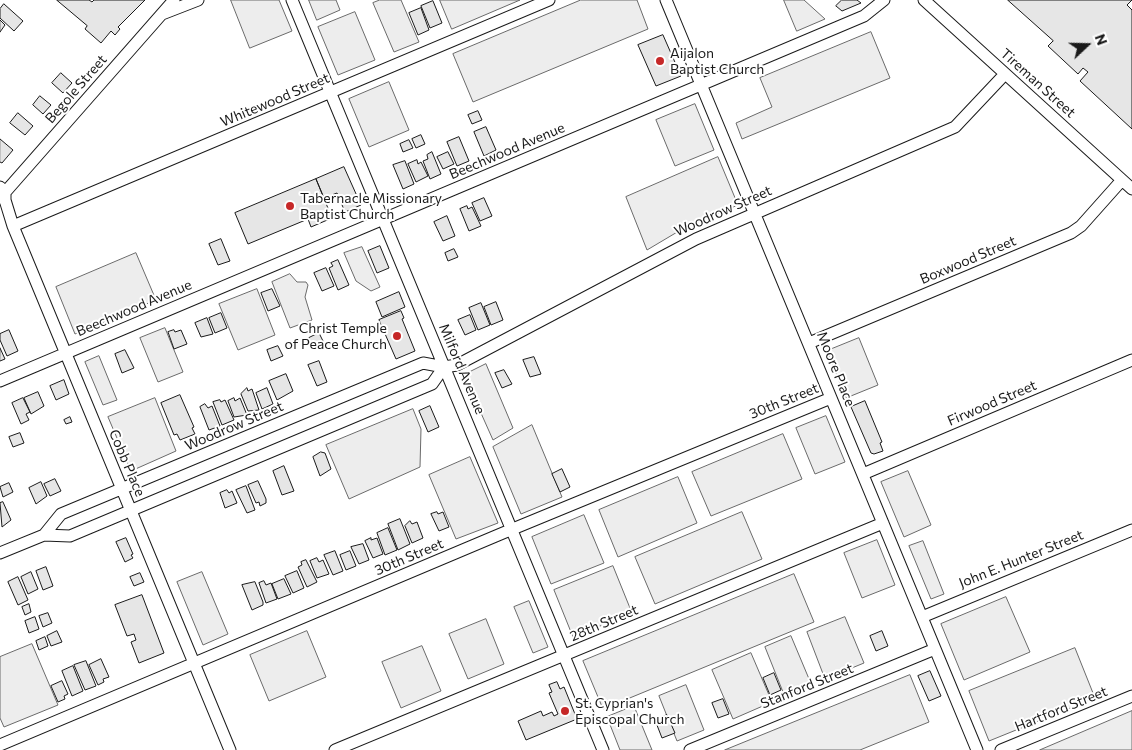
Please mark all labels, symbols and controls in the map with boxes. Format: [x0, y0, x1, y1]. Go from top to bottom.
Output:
north arrow [1062, 20, 1112, 70]
text: N [1092, 31, 1111, 47]
place label: Aijalon Baptist Church [670, 45, 764, 78]
street label: Tireman Street [997, 45, 1079, 121]
street label: Begole Street [42, 51, 110, 127]
marker: Aijalon Baptist Church [654, 55, 666, 67]
street label: Whitewood Street [218, 69, 332, 131]
street label: Beechwood Avenue [447, 119, 567, 183]
street label: Woodrow Street [672, 182, 774, 240]
place label: Tabernacle Missionary Baptist Church [300, 190, 442, 222]
marker: Tabernacle Missionary Baptist Church [284, 200, 296, 212]
street label: Boxwood Street [918, 232, 1018, 288]
street label: Beechwood Avenue [74, 276, 194, 340]
place label: Christ Temple of Peace Church [285, 320, 387, 352]
street label: Milford Avenue [435, 321, 489, 417]
street label: Moore Place [813, 329, 859, 409]
marker: Christ Temple of Peace Church [391, 330, 403, 342]
street label: Firwood Street [945, 377, 1039, 429]
street label: 30th Street [747, 380, 821, 422]
street label: Woodrow Street [182, 398, 286, 454]
street label: Cobb Place [105, 427, 149, 499]
street label: John E. Hunter Street [956, 526, 1086, 592]
street label: 30th Street [372, 535, 446, 579]
street label: 28th Street [567, 601, 641, 645]
street label: Stanford Street [758, 660, 856, 712]
street label: Hartford Street [1012, 683, 1110, 735]
place label: St. Cyprian's Episcopal Church [575, 695, 684, 728]
marker: St. Cyprian's Episcopal Church [559, 705, 571, 717]

